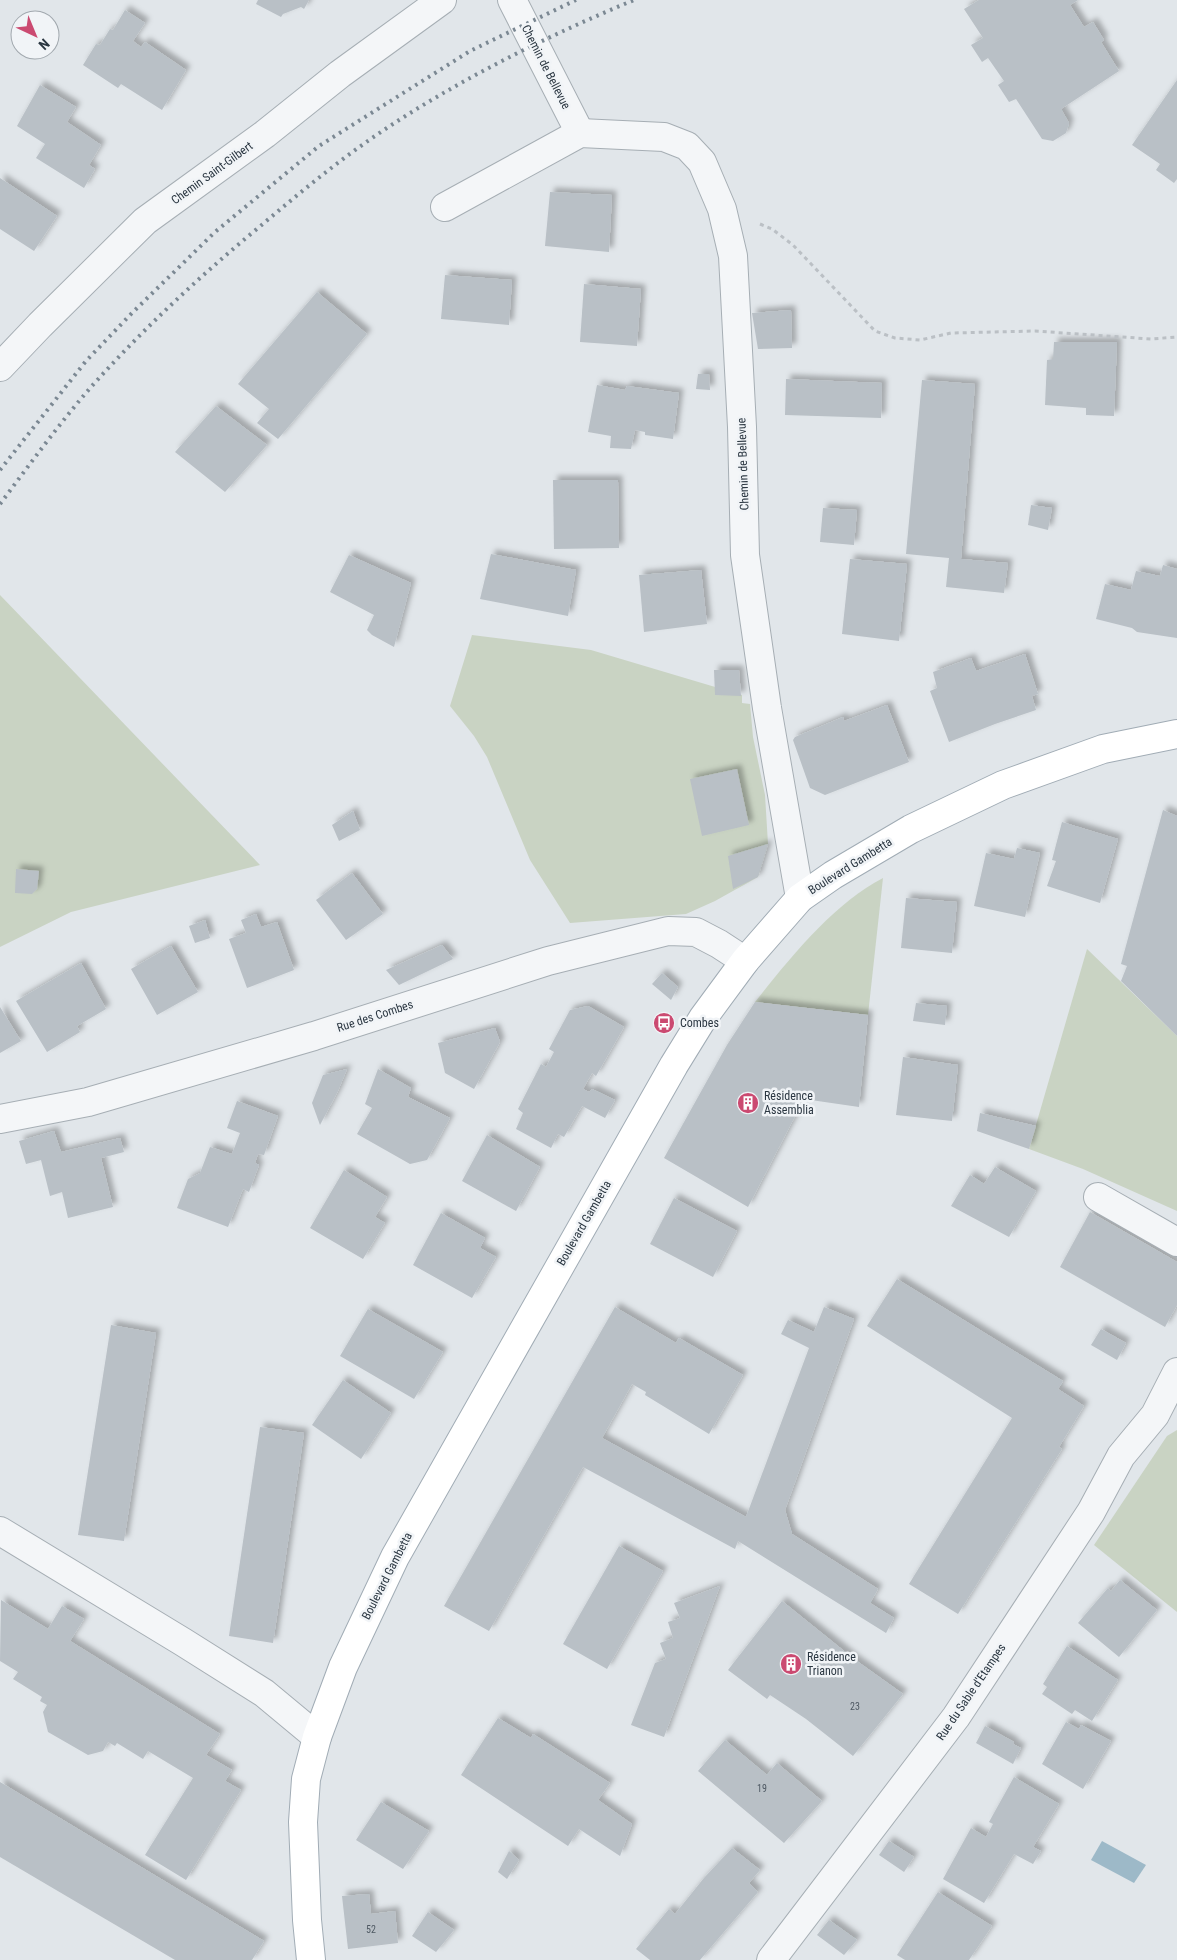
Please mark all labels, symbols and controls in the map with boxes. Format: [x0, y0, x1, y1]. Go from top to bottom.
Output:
north arrow [10, 10, 60, 60]
street label: Chemin de Bellevue [519, 23, 573, 112]
text: N [35, 36, 53, 53]
street label: Chemin Saint-Gilbert [169, 138, 256, 207]
street label: Chemin de Bellevue [734, 417, 752, 511]
street label: Boulevard Gambetta [806, 835, 895, 897]
street label: Rue des Combes [335, 997, 415, 1035]
bus stop icon: Combes [652, 1011, 676, 1035]
place label: Combes [680, 1016, 719, 1030]
place label: Résidence Assemblia [764, 1089, 814, 1117]
building icon: Résidence Assemblia [736, 1091, 760, 1115]
street label: Boulevard Gambetta [554, 1178, 614, 1268]
street label: Boulevard Gambetta [359, 1530, 415, 1622]
street label: Rue du Sable d'Etampes [933, 1641, 1009, 1743]
place label: Résidence Trianon [807, 1650, 856, 1678]
building icon: Résidence Trianon [779, 1652, 803, 1676]
house number: 23 [850, 1701, 860, 1712]
house number: 19 [757, 1783, 767, 1794]
house number: 52 [366, 1924, 376, 1935]

